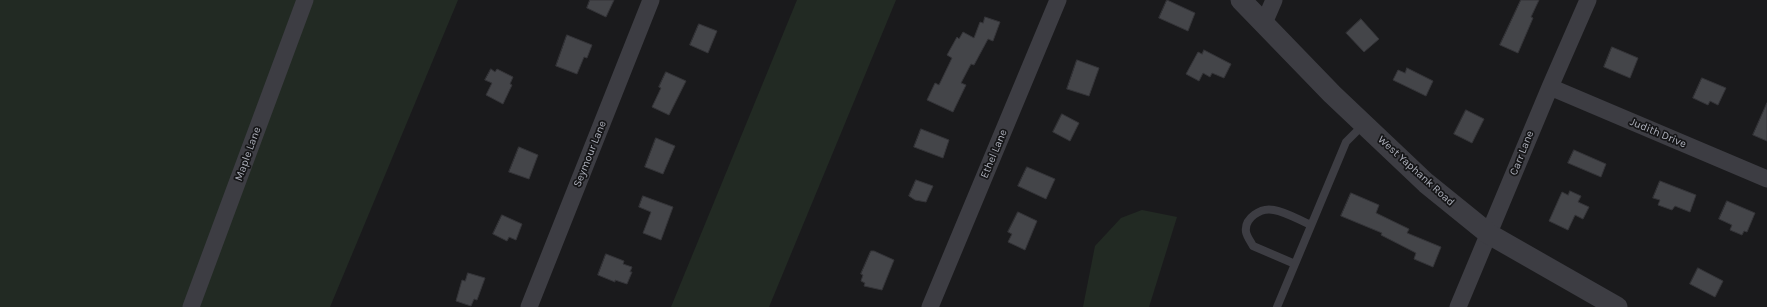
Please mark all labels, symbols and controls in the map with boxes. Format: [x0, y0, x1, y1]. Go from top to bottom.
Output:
street label: Judith Drive [1628, 115, 1688, 151]
street label: Seymour Lane [571, 119, 609, 189]
street label: Maple Lane [232, 125, 264, 183]
street label: Ethel Lane [978, 128, 1010, 180]
street label: Carr Lane [1507, 129, 1537, 177]
street label: West Yaphank Road [1375, 133, 1457, 209]

